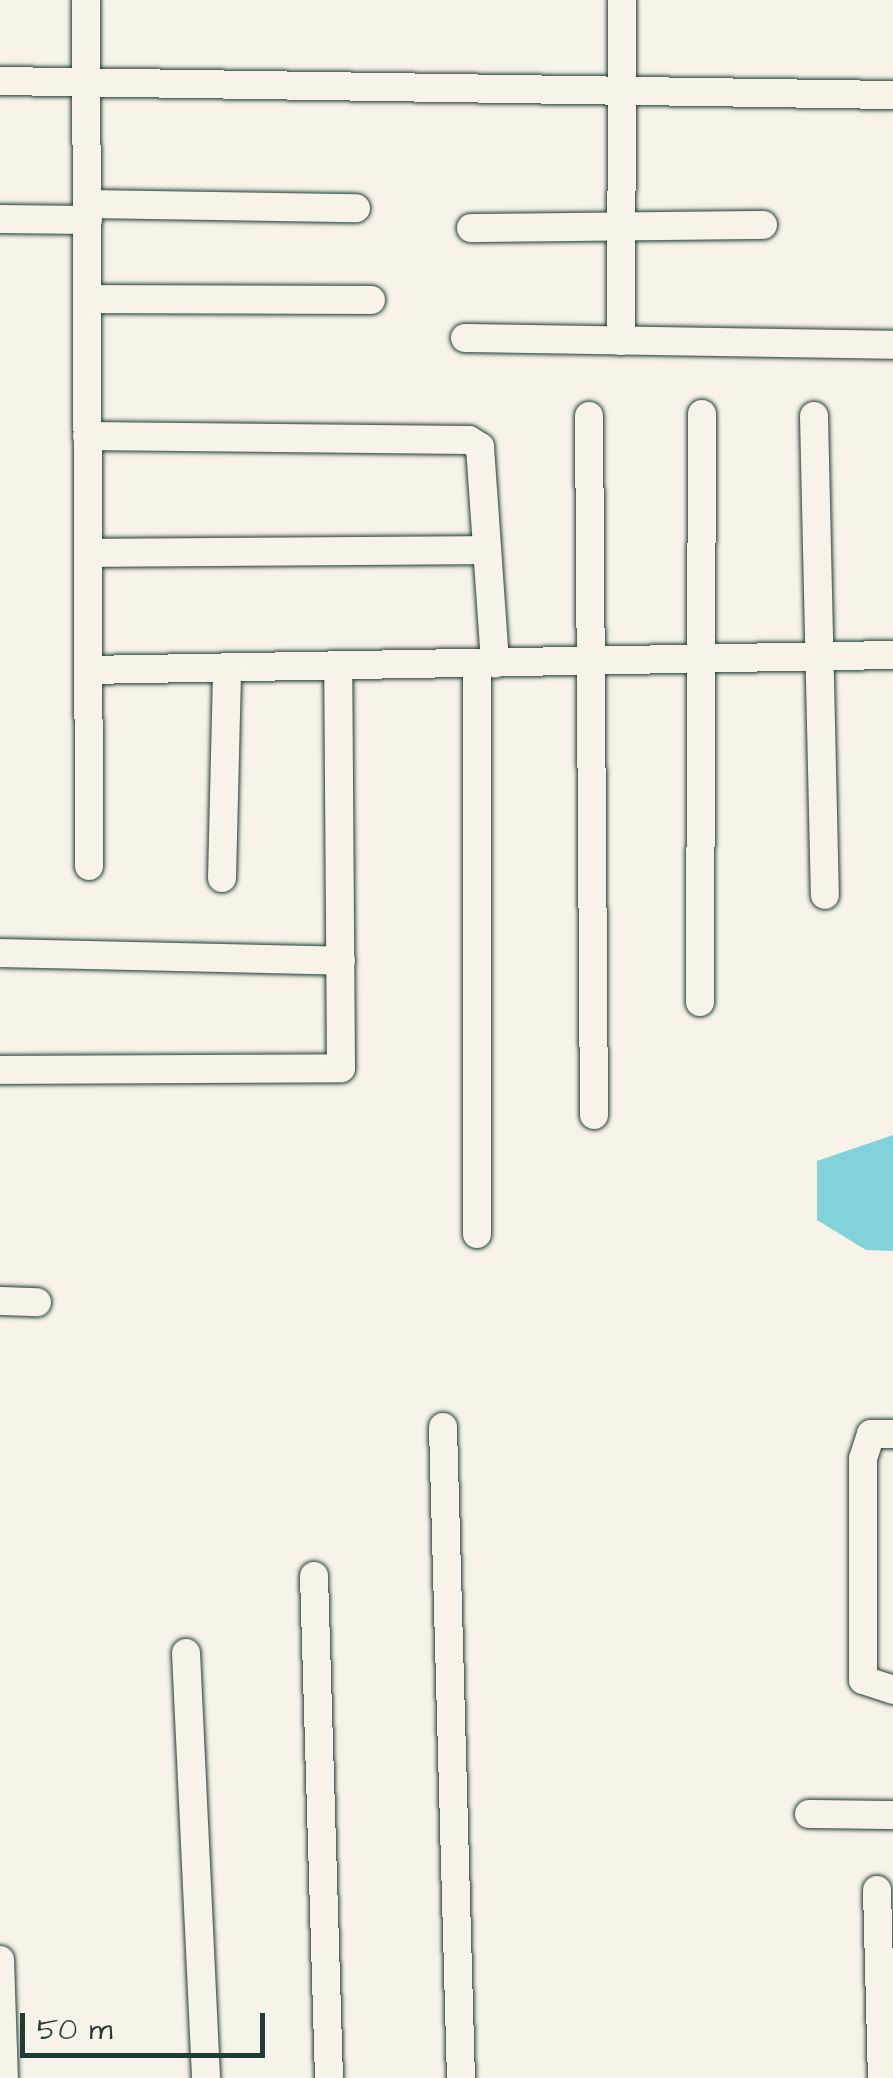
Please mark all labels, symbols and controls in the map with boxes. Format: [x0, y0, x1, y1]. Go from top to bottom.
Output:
scale bar [25, 1993, 270, 2055]
text: 50 m [37, 2009, 113, 2051]

